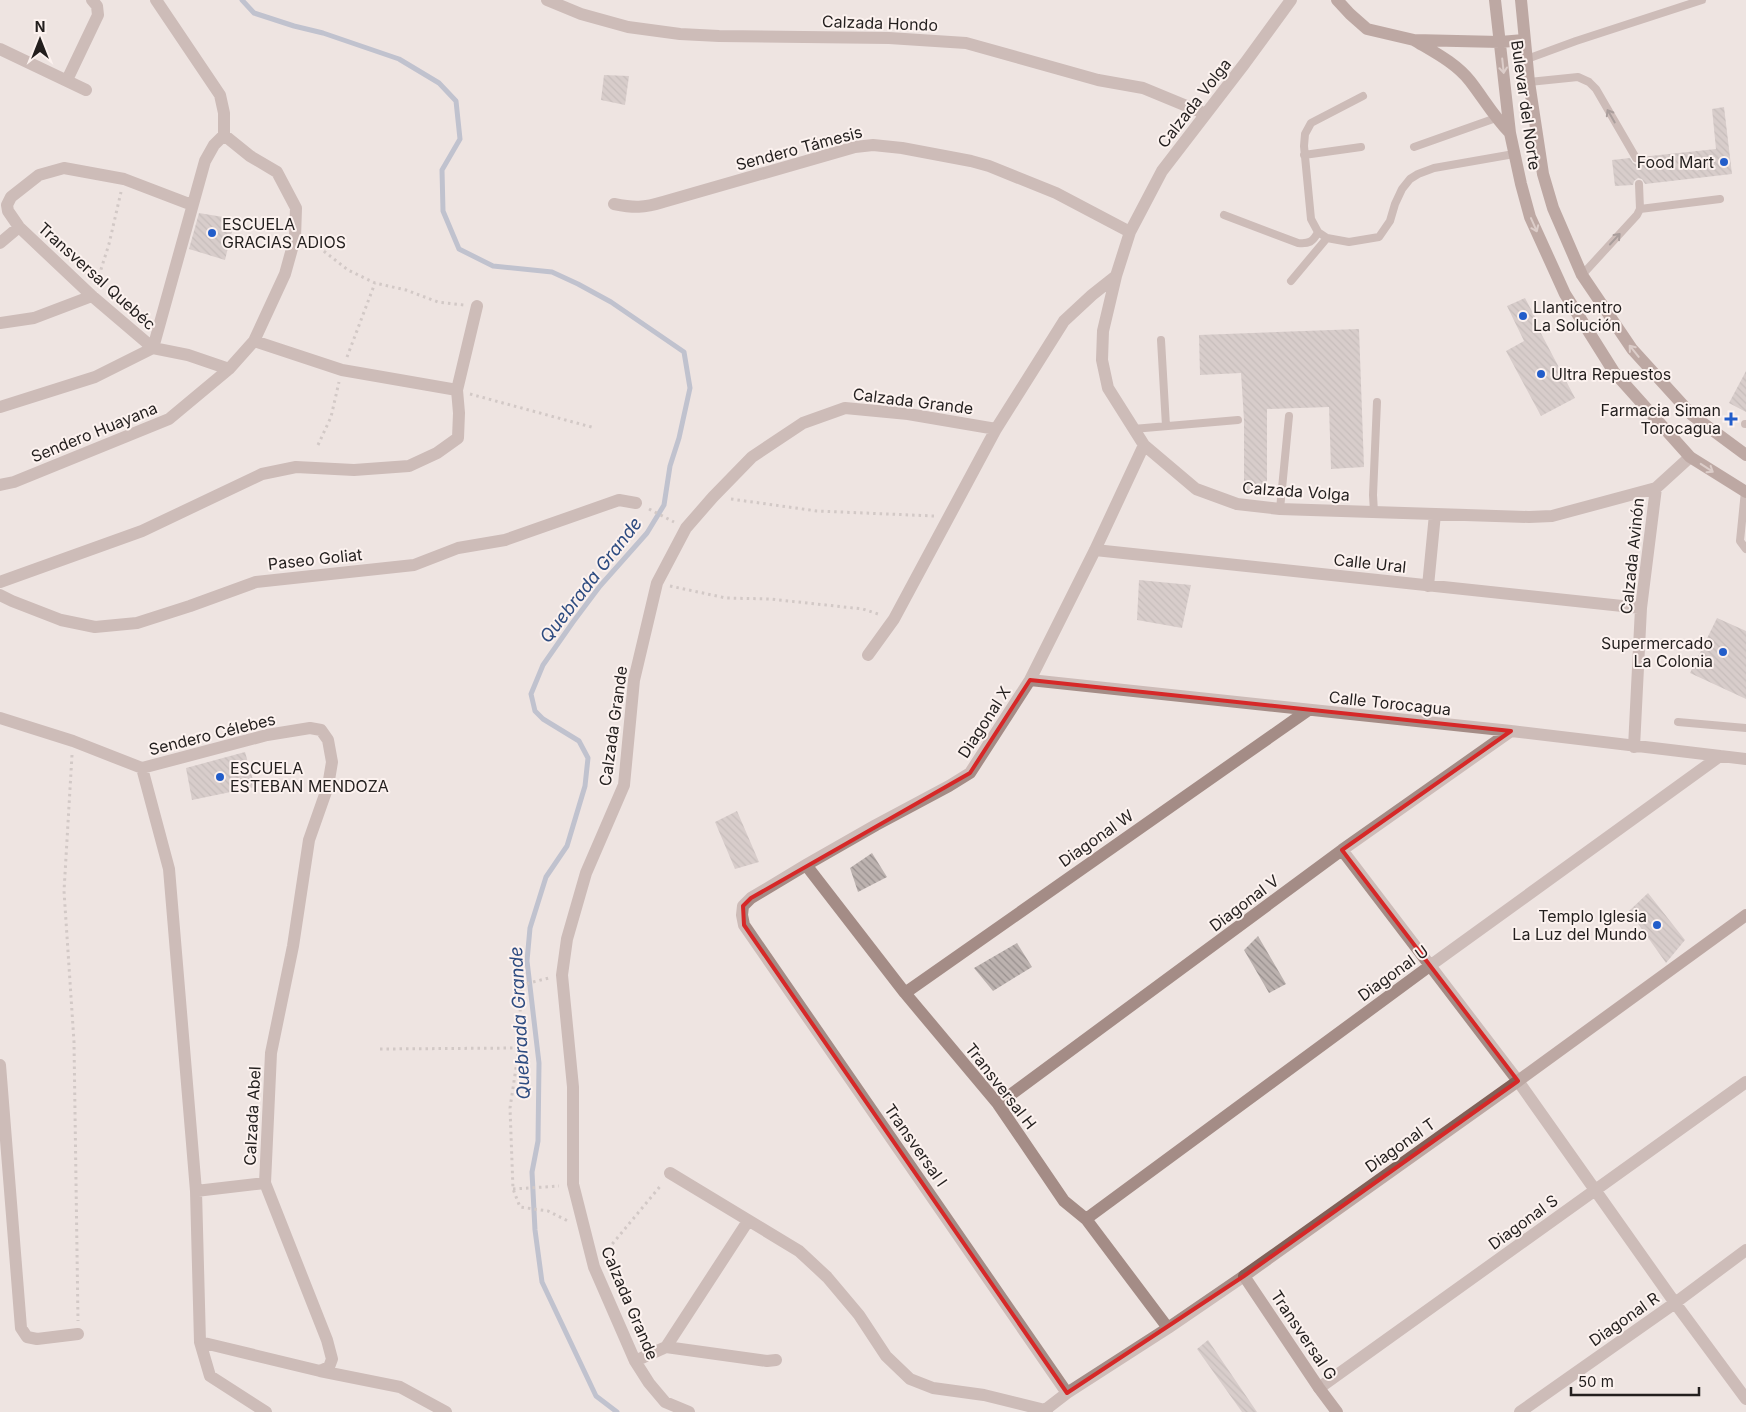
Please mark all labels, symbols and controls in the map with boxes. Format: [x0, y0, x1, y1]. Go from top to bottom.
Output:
street label: Calzada Hondo [822, 11, 938, 35]
north arrow [15, 15, 65, 65]
text: N [35, 18, 45, 35]
street label: Bulevar del Norte [1507, 39, 1545, 171]
street label: Calzada Volga [1153, 54, 1235, 152]
one-way arrow [1498, 58, 1508, 74]
one-way arrow [1606, 109, 1616, 123]
street label: Sendero Támesis [733, 121, 865, 175]
place label: Food Mart [1637, 152, 1714, 172]
marker: Food Mart [1718, 156, 1730, 168]
place label: ESCUELA GRACIAS ADIOS [222, 214, 346, 252]
one-way arrow [1529, 217, 1539, 232]
street label: Transversal Quebéc [34, 218, 160, 334]
marker: ESCUELA GRACIAS ADIOS [206, 227, 218, 239]
one-way arrow [1609, 233, 1621, 246]
place label: Llanticentro La Solución [1533, 297, 1622, 335]
marker: Llanticentro La Solución [1517, 310, 1529, 322]
one-way arrow [1628, 345, 1639, 358]
place label: Ultra Repuestos [1551, 364, 1671, 384]
marker: Ultra Repuestos [1535, 368, 1547, 380]
street label: Calzada Grande [852, 384, 974, 418]
street label: Sendero Huayana [28, 398, 160, 466]
place label: Farmacia Siman Torocagua [1601, 400, 1721, 438]
marker: Farmacia Siman Torocagua [1725, 413, 1737, 425]
one-way arrow [1700, 463, 1714, 473]
street label: Calzada Volga [1241, 477, 1351, 505]
street label: Calzada Avinón [1616, 497, 1648, 615]
water label: Quebrada Grande [535, 513, 646, 647]
street label: Paseo Goliat [267, 544, 363, 574]
street label: Calle Ural [1333, 549, 1407, 577]
place label: Supermercado La Colonia [1601, 633, 1713, 671]
marker: Supermercado La Colonia [1717, 646, 1729, 658]
street label: Calzada Grande [595, 665, 631, 787]
street label: Diagonal X [953, 682, 1015, 762]
street label: Calle Torocagua [1328, 687, 1452, 719]
street label: Sendero Célebes [147, 709, 277, 759]
place label: ESCUELA ESTEBAN MENDOZA [230, 758, 389, 796]
marker: ESCUELA ESTEBAN MENDOZA [214, 771, 226, 783]
street label: Diagonal W [1055, 805, 1137, 871]
street label: Diagonal V [1205, 870, 1283, 936]
place label: Templo Iglesia La Luz del Mundo [1512, 906, 1647, 944]
marker: Templo Iglesia La Luz del Mundo [1651, 919, 1663, 931]
street label: Diagonal U [1354, 941, 1432, 1005]
water label: Quebrada Grande [505, 946, 534, 1100]
street label: Transversal H [961, 1039, 1041, 1133]
street label: Calzada Abel [239, 1066, 265, 1166]
street label: Transversal I [880, 1100, 952, 1190]
street label: Diagonal T [1361, 1114, 1439, 1176]
street label: Diagonal S [1484, 1190, 1562, 1254]
street label: Calzada Grande [597, 1243, 663, 1363]
street label: Transversal G [1267, 1286, 1341, 1384]
street label: Diagonal R [1585, 1288, 1663, 1350]
scale bar [1571, 1364, 1698, 1396]
text: 50 m [1578, 1372, 1614, 1391]

